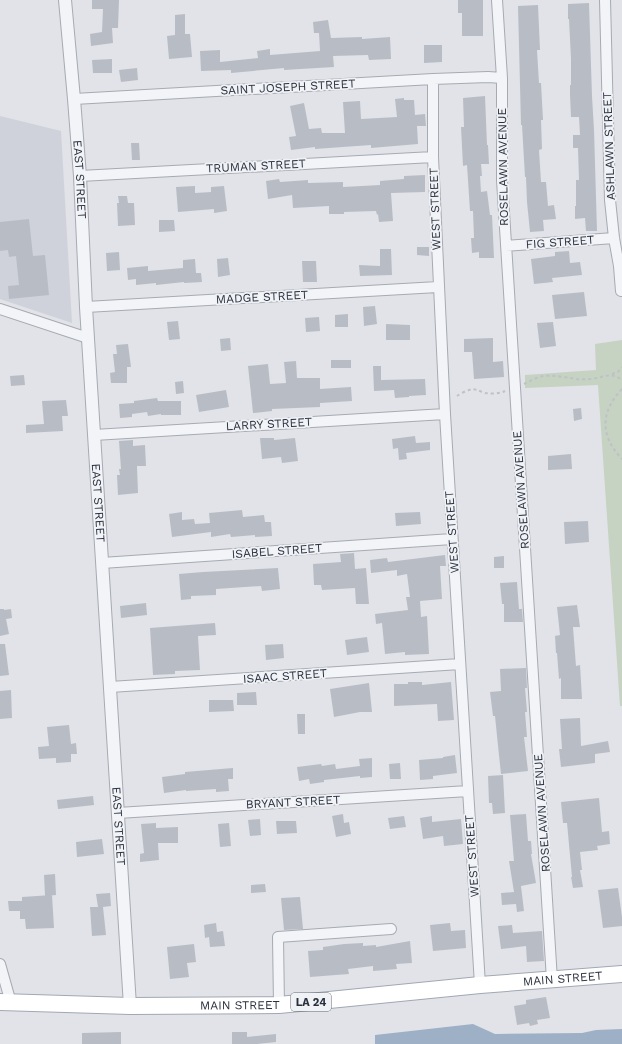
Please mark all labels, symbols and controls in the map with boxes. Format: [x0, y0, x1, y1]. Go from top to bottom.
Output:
street label: SAINT JOSEPH STREET [220, 76, 356, 98]
street label: ASHLAWN STREET [600, 92, 618, 200]
street label: ROSELAWN AVENUE [495, 107, 511, 226]
street label: EAST STREET [70, 139, 89, 219]
street label: TRUMAN STREET [206, 156, 306, 176]
street label: WEST STREET [427, 167, 443, 251]
street label: FIG STREET [525, 233, 595, 251]
street label: MADGE STREET [216, 288, 308, 306]
street label: LARRY STREET [226, 415, 312, 433]
street label: ROSELAWN AVENUE [510, 430, 532, 550]
street label: EAST STREET [89, 463, 108, 543]
street label: WEST STREET [442, 490, 462, 574]
street label: ISABEL STREET [231, 541, 323, 561]
street label: ISAAC STREET [243, 666, 327, 686]
street label: ROSELAWN AVENUE [531, 753, 553, 873]
street label: EAST STREET [109, 786, 128, 866]
street label: BRYANT STREET [245, 793, 341, 811]
street label: WEST STREET [462, 814, 482, 898]
street label: MAIN STREET [522, 969, 603, 989]
road number: LA 24 [291, 993, 331, 1011]
street label: MAIN STREET [200, 998, 280, 1013]

